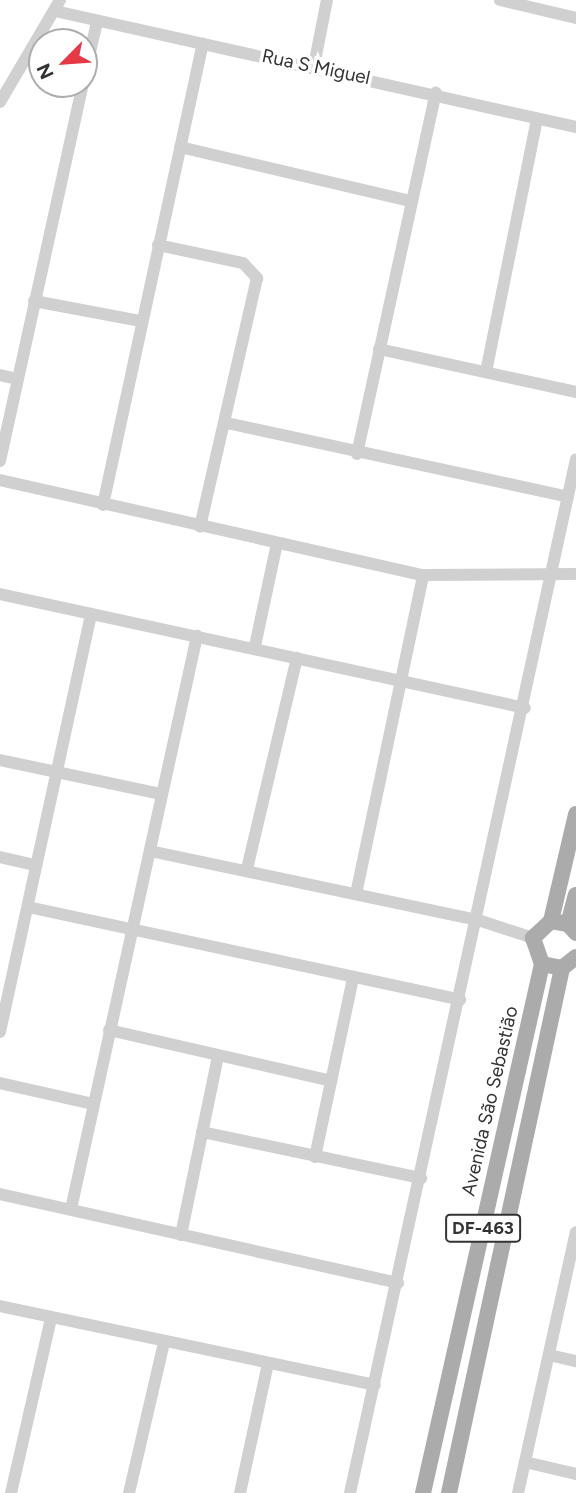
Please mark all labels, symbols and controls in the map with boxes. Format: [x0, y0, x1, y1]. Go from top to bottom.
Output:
north arrow [28, 28, 98, 98]
street label: Rua S Miguel [260, 44, 372, 90]
text: N [32, 60, 59, 83]
street label: Avenida São Sebastião [457, 1004, 523, 1198]
road number: DF-463 [444, 1213, 522, 1242]

